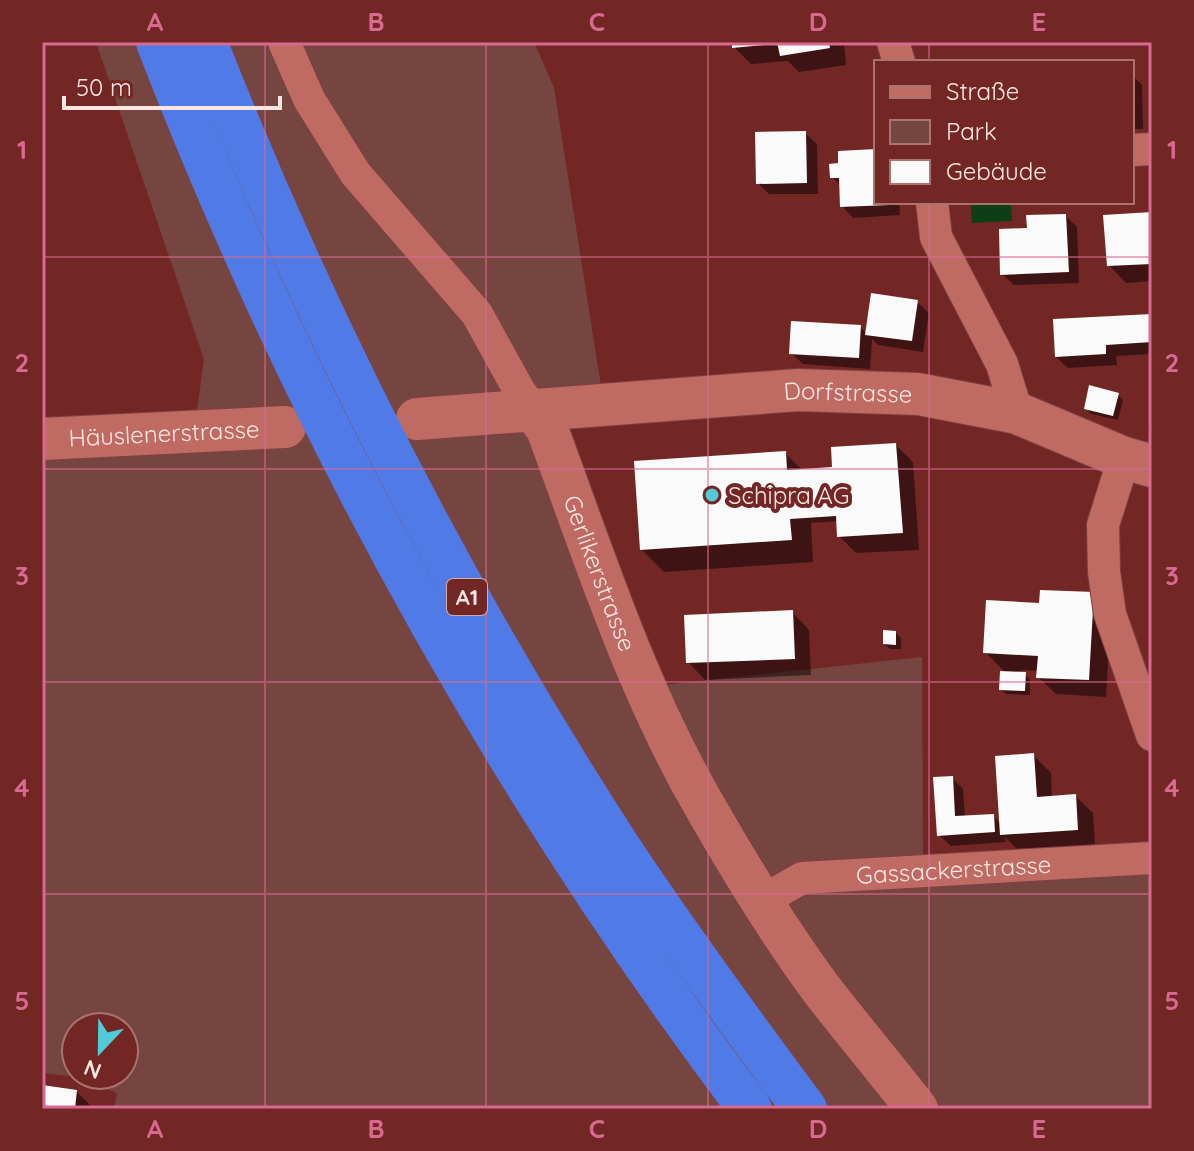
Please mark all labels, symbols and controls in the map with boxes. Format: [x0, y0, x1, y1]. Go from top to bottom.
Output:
text: A [147, 5, 164, 38]
text: B [367, 5, 385, 38]
text: C [589, 5, 605, 38]
text: D [809, 5, 827, 38]
text: E [1032, 5, 1046, 38]
scale bar [64, 60, 280, 110]
legend [874, 60, 1134, 204]
text: 50 m [76, 72, 132, 102]
text: Straße [946, 76, 1019, 106]
text: Park [946, 116, 997, 146]
text: 1 [17, 133, 27, 166]
text: 1 [1167, 133, 1177, 166]
text: Gebäude [946, 156, 1047, 186]
text: 2 [15, 346, 29, 379]
text: 2 [1165, 346, 1179, 379]
street label: Dorfstrasse [782, 375, 913, 409]
street label: Häuslenerstrasse [68, 413, 260, 453]
place label: Schipra AG [728, 480, 849, 510]
marker: Schipra AG [703, 486, 721, 504]
street label: Gerlikerstrasse [557, 491, 643, 656]
text: 3 [15, 559, 29, 592]
text: 3 [1165, 559, 1179, 592]
road number: A1 [447, 579, 487, 615]
text: 4 [14, 771, 30, 804]
text: 4 [1164, 771, 1180, 804]
street label: Gassackerstrasse [855, 849, 1052, 890]
text: 5 [15, 984, 29, 1017]
text: 5 [1165, 984, 1179, 1017]
north arrow [60, 1011, 140, 1091]
text: N [80, 1054, 105, 1086]
text: A [147, 1112, 164, 1145]
text: B [367, 1112, 385, 1145]
text: C [589, 1112, 605, 1145]
text: D [809, 1112, 827, 1145]
text: E [1032, 1112, 1046, 1145]

